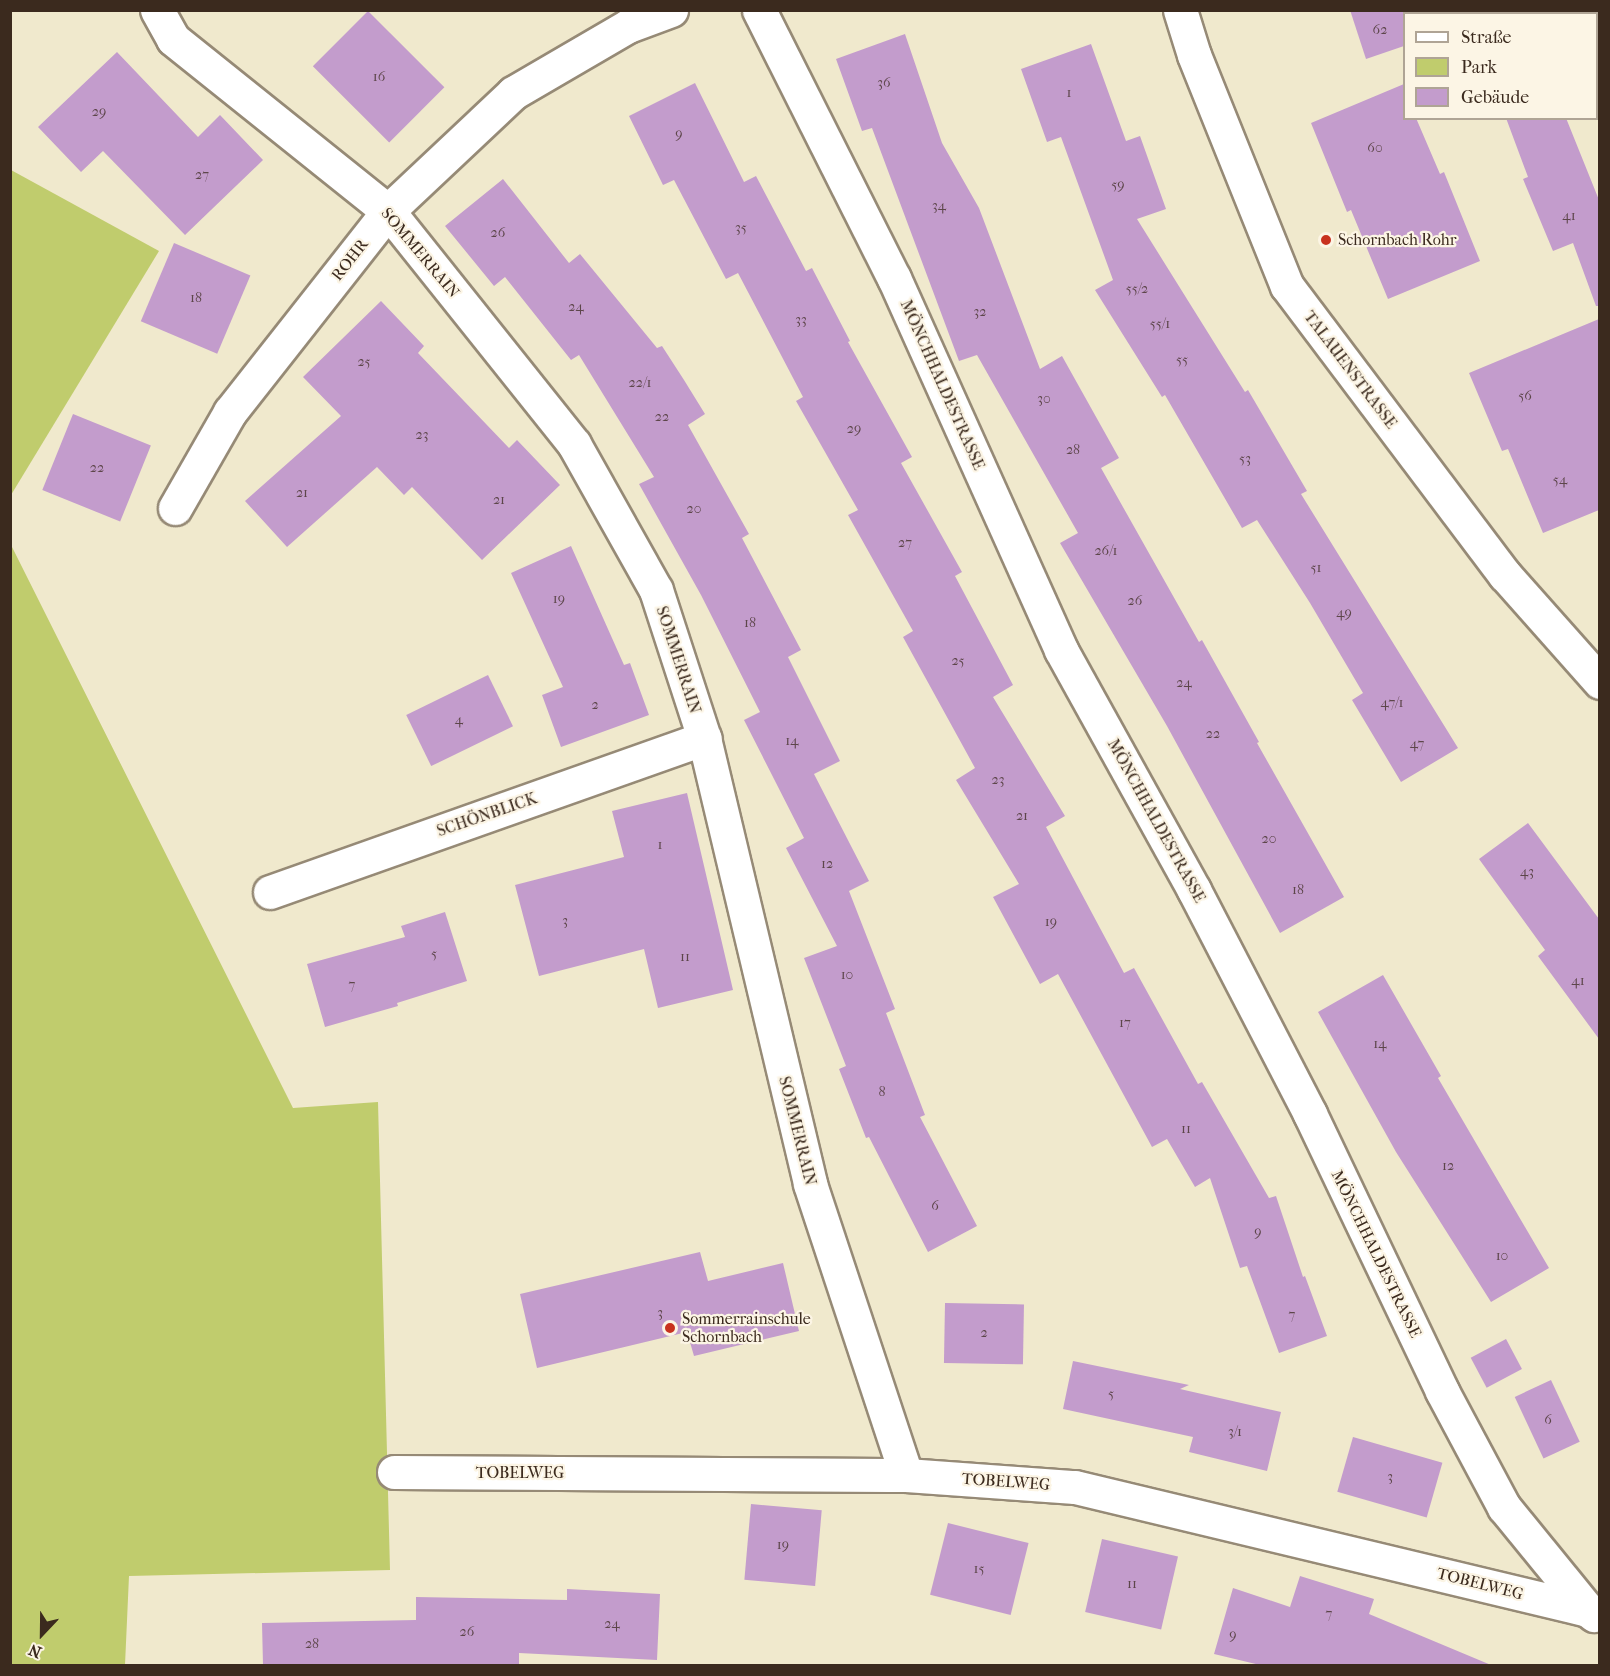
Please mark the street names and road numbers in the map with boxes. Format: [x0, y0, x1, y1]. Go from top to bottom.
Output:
street label: SOMMERRAIN [377, 204, 463, 302]
street label: ROHR [328, 235, 372, 285]
street label: MÖNCHHALDESTRASSE [896, 297, 988, 473]
street label: TALAUENSTRASSE [1300, 307, 1400, 433]
street label: SOMMERRAIN [652, 604, 704, 716]
street label: MÖNCHHALDESTRASSE [1103, 736, 1209, 906]
street label: SCHÖNBLICK [434, 789, 540, 841]
street label: SOMMERRAIN [774, 1074, 820, 1188]
street label: MÖNCHHALDESTRASSE [1327, 1167, 1425, 1341]
street label: TOBELWEG [476, 1463, 564, 1483]
street label: TOBELWEG [961, 1469, 1051, 1495]
street label: TOBELWEG [1435, 1564, 1525, 1604]

